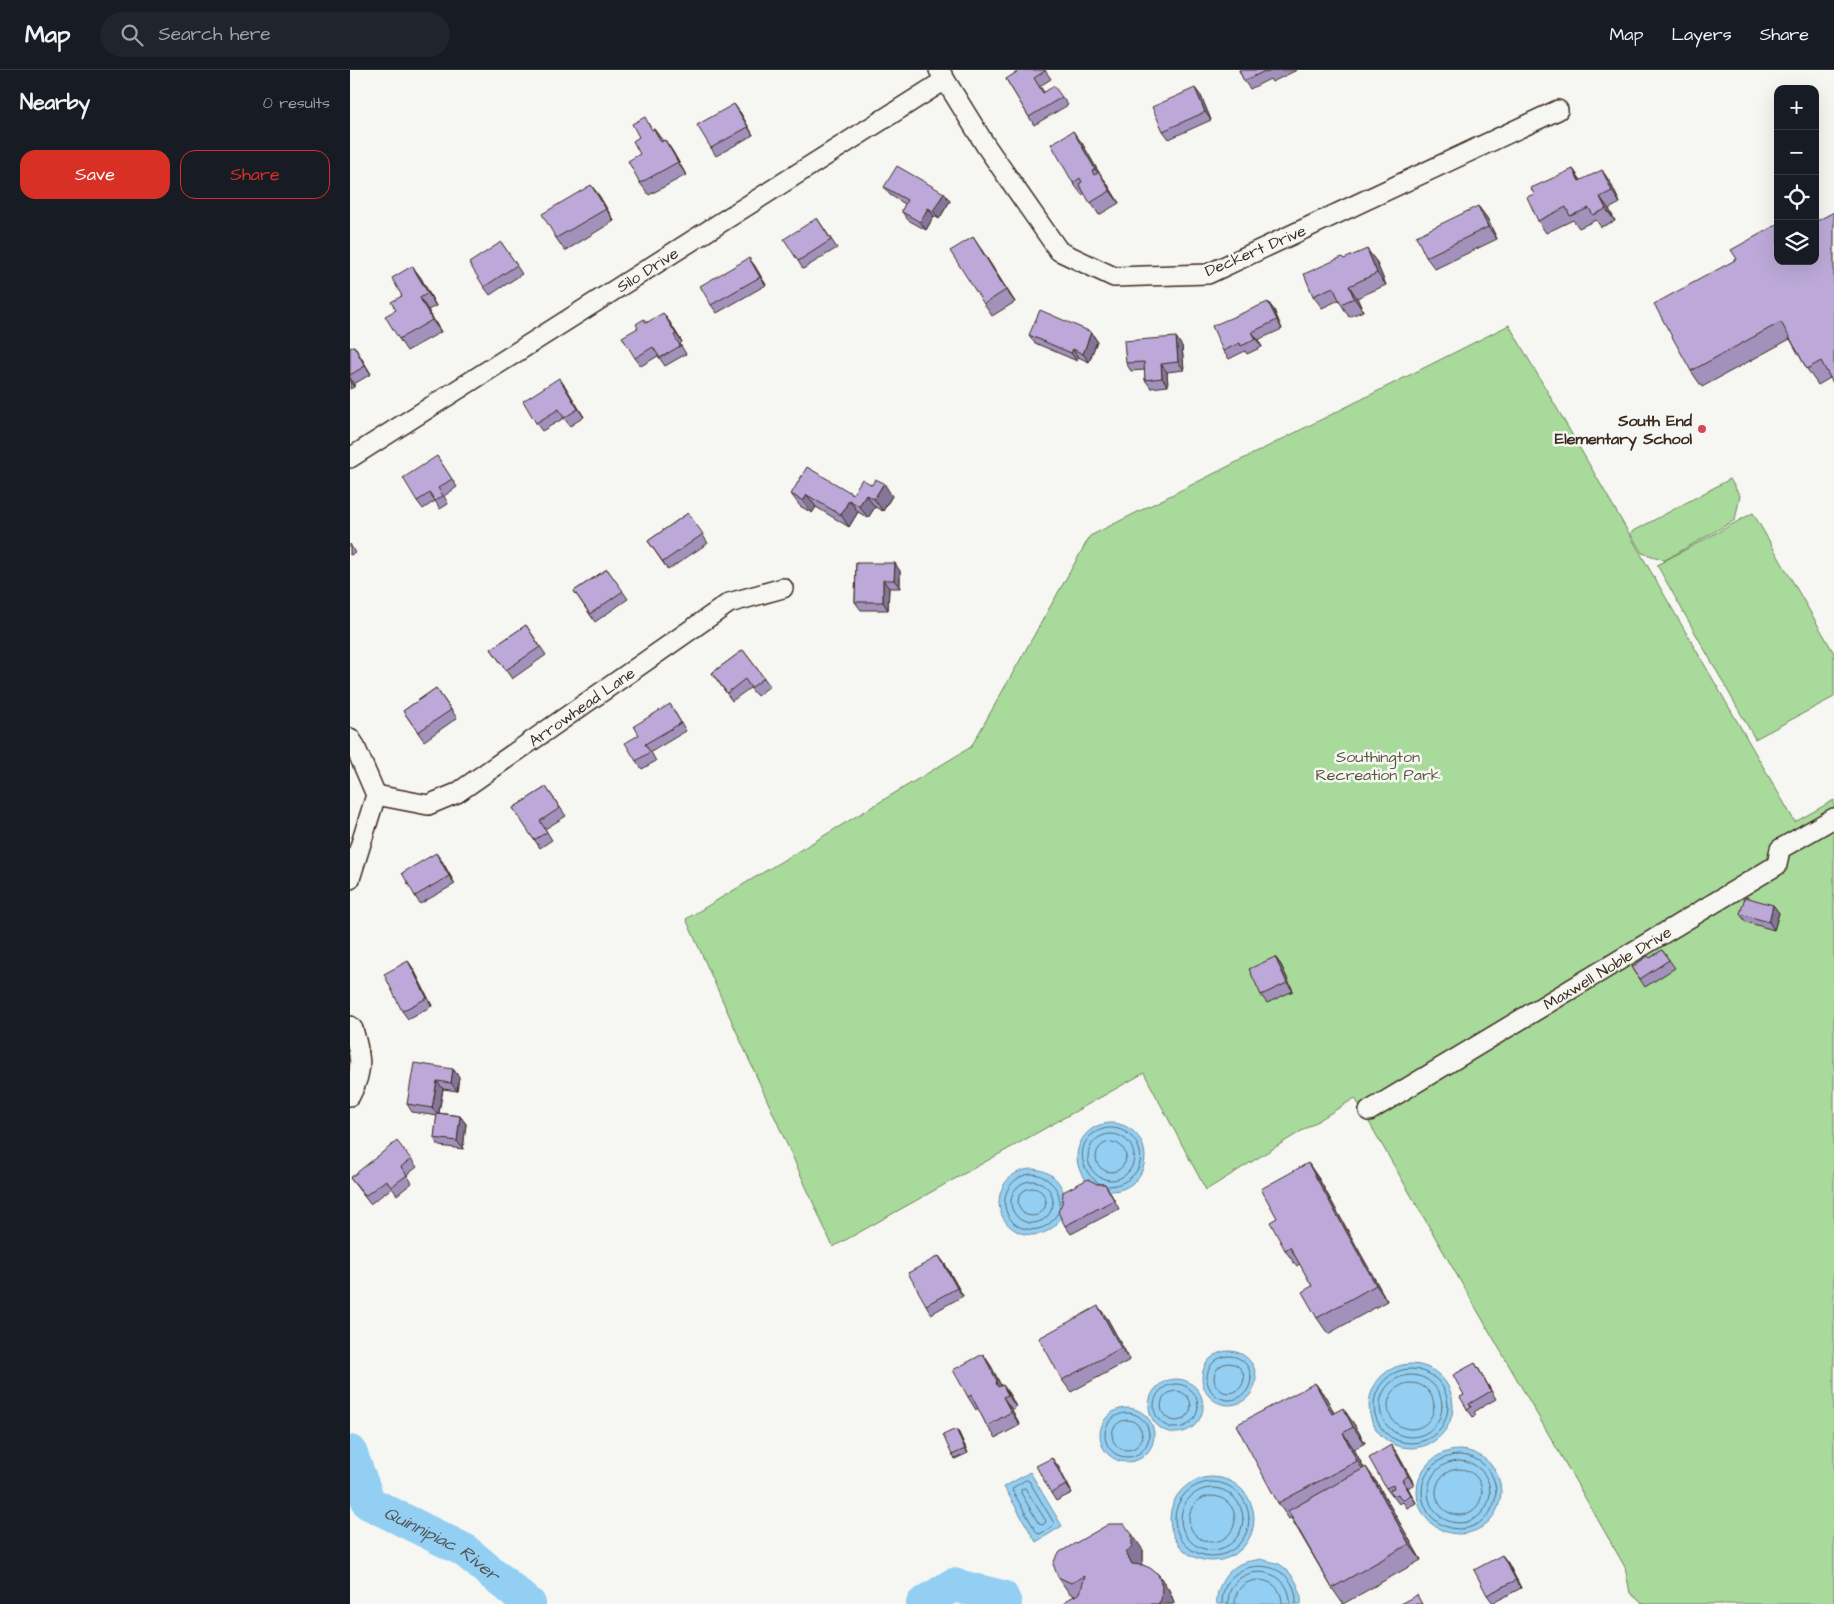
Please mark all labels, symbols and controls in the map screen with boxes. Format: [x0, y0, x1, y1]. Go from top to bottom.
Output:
search box [100, 12, 450, 57]
text: Map [25, 18, 70, 52]
icon: search [118, 21, 146, 49]
text: Search here [158, 21, 271, 48]
text: Map [1609, 22, 1643, 47]
text: Layers [1671, 22, 1732, 47]
text: Share [1760, 22, 1809, 47]
map controls [1774, 85, 1819, 265]
button: + [1774, 85, 1819, 130]
text: Nearby [20, 88, 90, 117]
text: 0 results [263, 92, 330, 114]
button: − [1774, 130, 1819, 175]
button: Save [20, 150, 170, 199]
button: Share [180, 150, 330, 199]
button: locate [1774, 175, 1819, 220]
street label: Deckert Drive [1201, 220, 1310, 282]
button: layers [1774, 220, 1819, 265]
street label: Silo Drive [613, 242, 683, 298]
place label: South End Elementary School [1555, 410, 1693, 451]
marker: South End Elementary School [1696, 423, 1708, 435]
street label: Arrowhead Lane [524, 662, 640, 752]
park label: Southington Recreation Park [1315, 746, 1441, 786]
street label: Maxwell Noble Drive [1539, 921, 1676, 1015]
water label: Quinnipiac River [380, 1500, 506, 1589]

